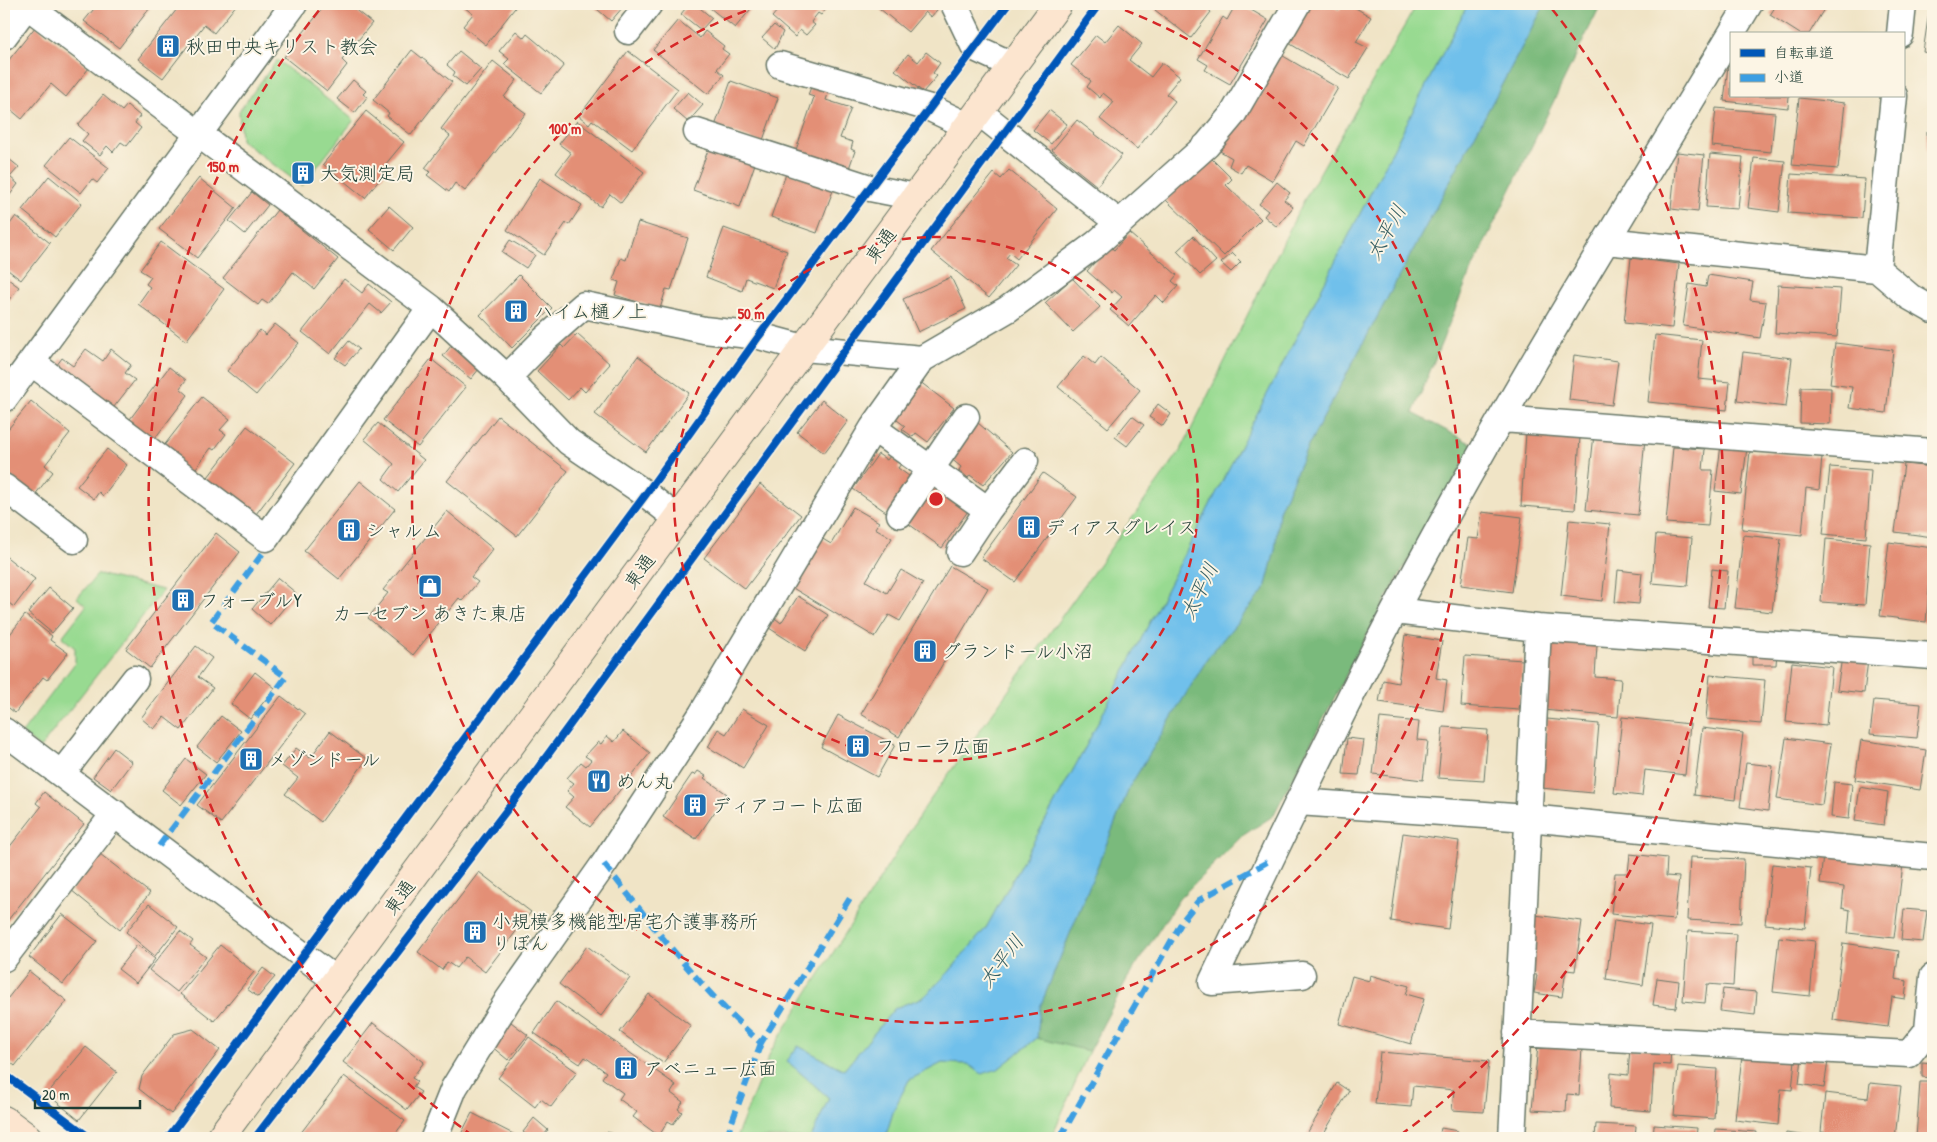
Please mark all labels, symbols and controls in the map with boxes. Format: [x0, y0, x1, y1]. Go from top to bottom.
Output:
legend [1730, 32, 1904, 98]
building icon: 秋田中央キリスト教会 [155, 33, 181, 59]
place label: 秋田中央キリスト教会 [186, 33, 378, 59]
text: 自転車道 [1774, 42, 1834, 63]
text: 小道 [1774, 66, 1804, 87]
text: 100 m [549, 118, 581, 139]
text: 150 m [207, 156, 239, 177]
building icon: 大気測定局 [290, 160, 316, 186]
place label: 大気測定局 [320, 160, 415, 186]
water label: 太平川 [1359, 199, 1412, 265]
street label: 東通 [858, 222, 902, 268]
building icon: ハイム樋ノ上 [503, 298, 529, 324]
place label: ハイム樋ノ上 [534, 298, 647, 324]
text: 50 m [738, 303, 764, 324]
centre of rings [927, 490, 945, 508]
building icon: ディアスグレイス [1016, 514, 1042, 540]
place label: ディアスグレイス [1046, 514, 1196, 540]
building icon: シャルム [336, 517, 362, 543]
place label: シャルム [366, 517, 442, 543]
street label: 東通 [617, 548, 661, 594]
water label: 太平川 [1173, 558, 1224, 624]
shop icon: カーセブン あきた東店 [417, 573, 443, 599]
building icon: フォーブルY [170, 587, 196, 613]
place label: フォーブルY [200, 587, 302, 613]
place label: カーセブン あきた東店 [333, 600, 527, 626]
building icon: グランドール小沼 [912, 638, 938, 664]
place label: グランドール小沼 [942, 638, 1093, 664]
building icon: フローラ広面 [845, 733, 871, 759]
place label: フローラ広面 [876, 733, 990, 759]
building icon: メゾンドール [238, 746, 264, 772]
place label: メゾンドール [268, 746, 381, 772]
restaurant icon: めん丸 [586, 768, 612, 794]
place label: めん丸 [616, 768, 673, 794]
building icon: ディアコート広面 [682, 792, 708, 818]
place label: ディアコート広面 [712, 792, 864, 818]
street label: 東通 [377, 874, 421, 920]
place label: 小規模多機能型居宅介護事務所 りぼん [492, 908, 758, 956]
building icon: 小規模多機能型居宅介護事務所 りぼん [462, 919, 488, 945]
water label: 太平川 [972, 929, 1029, 993]
building icon: アベニュー広面 [613, 1055, 639, 1081]
place label: アベニュー広面 [644, 1055, 777, 1081]
scale bar [35, 1077, 140, 1109]
text: 20 m [42, 1084, 69, 1105]

